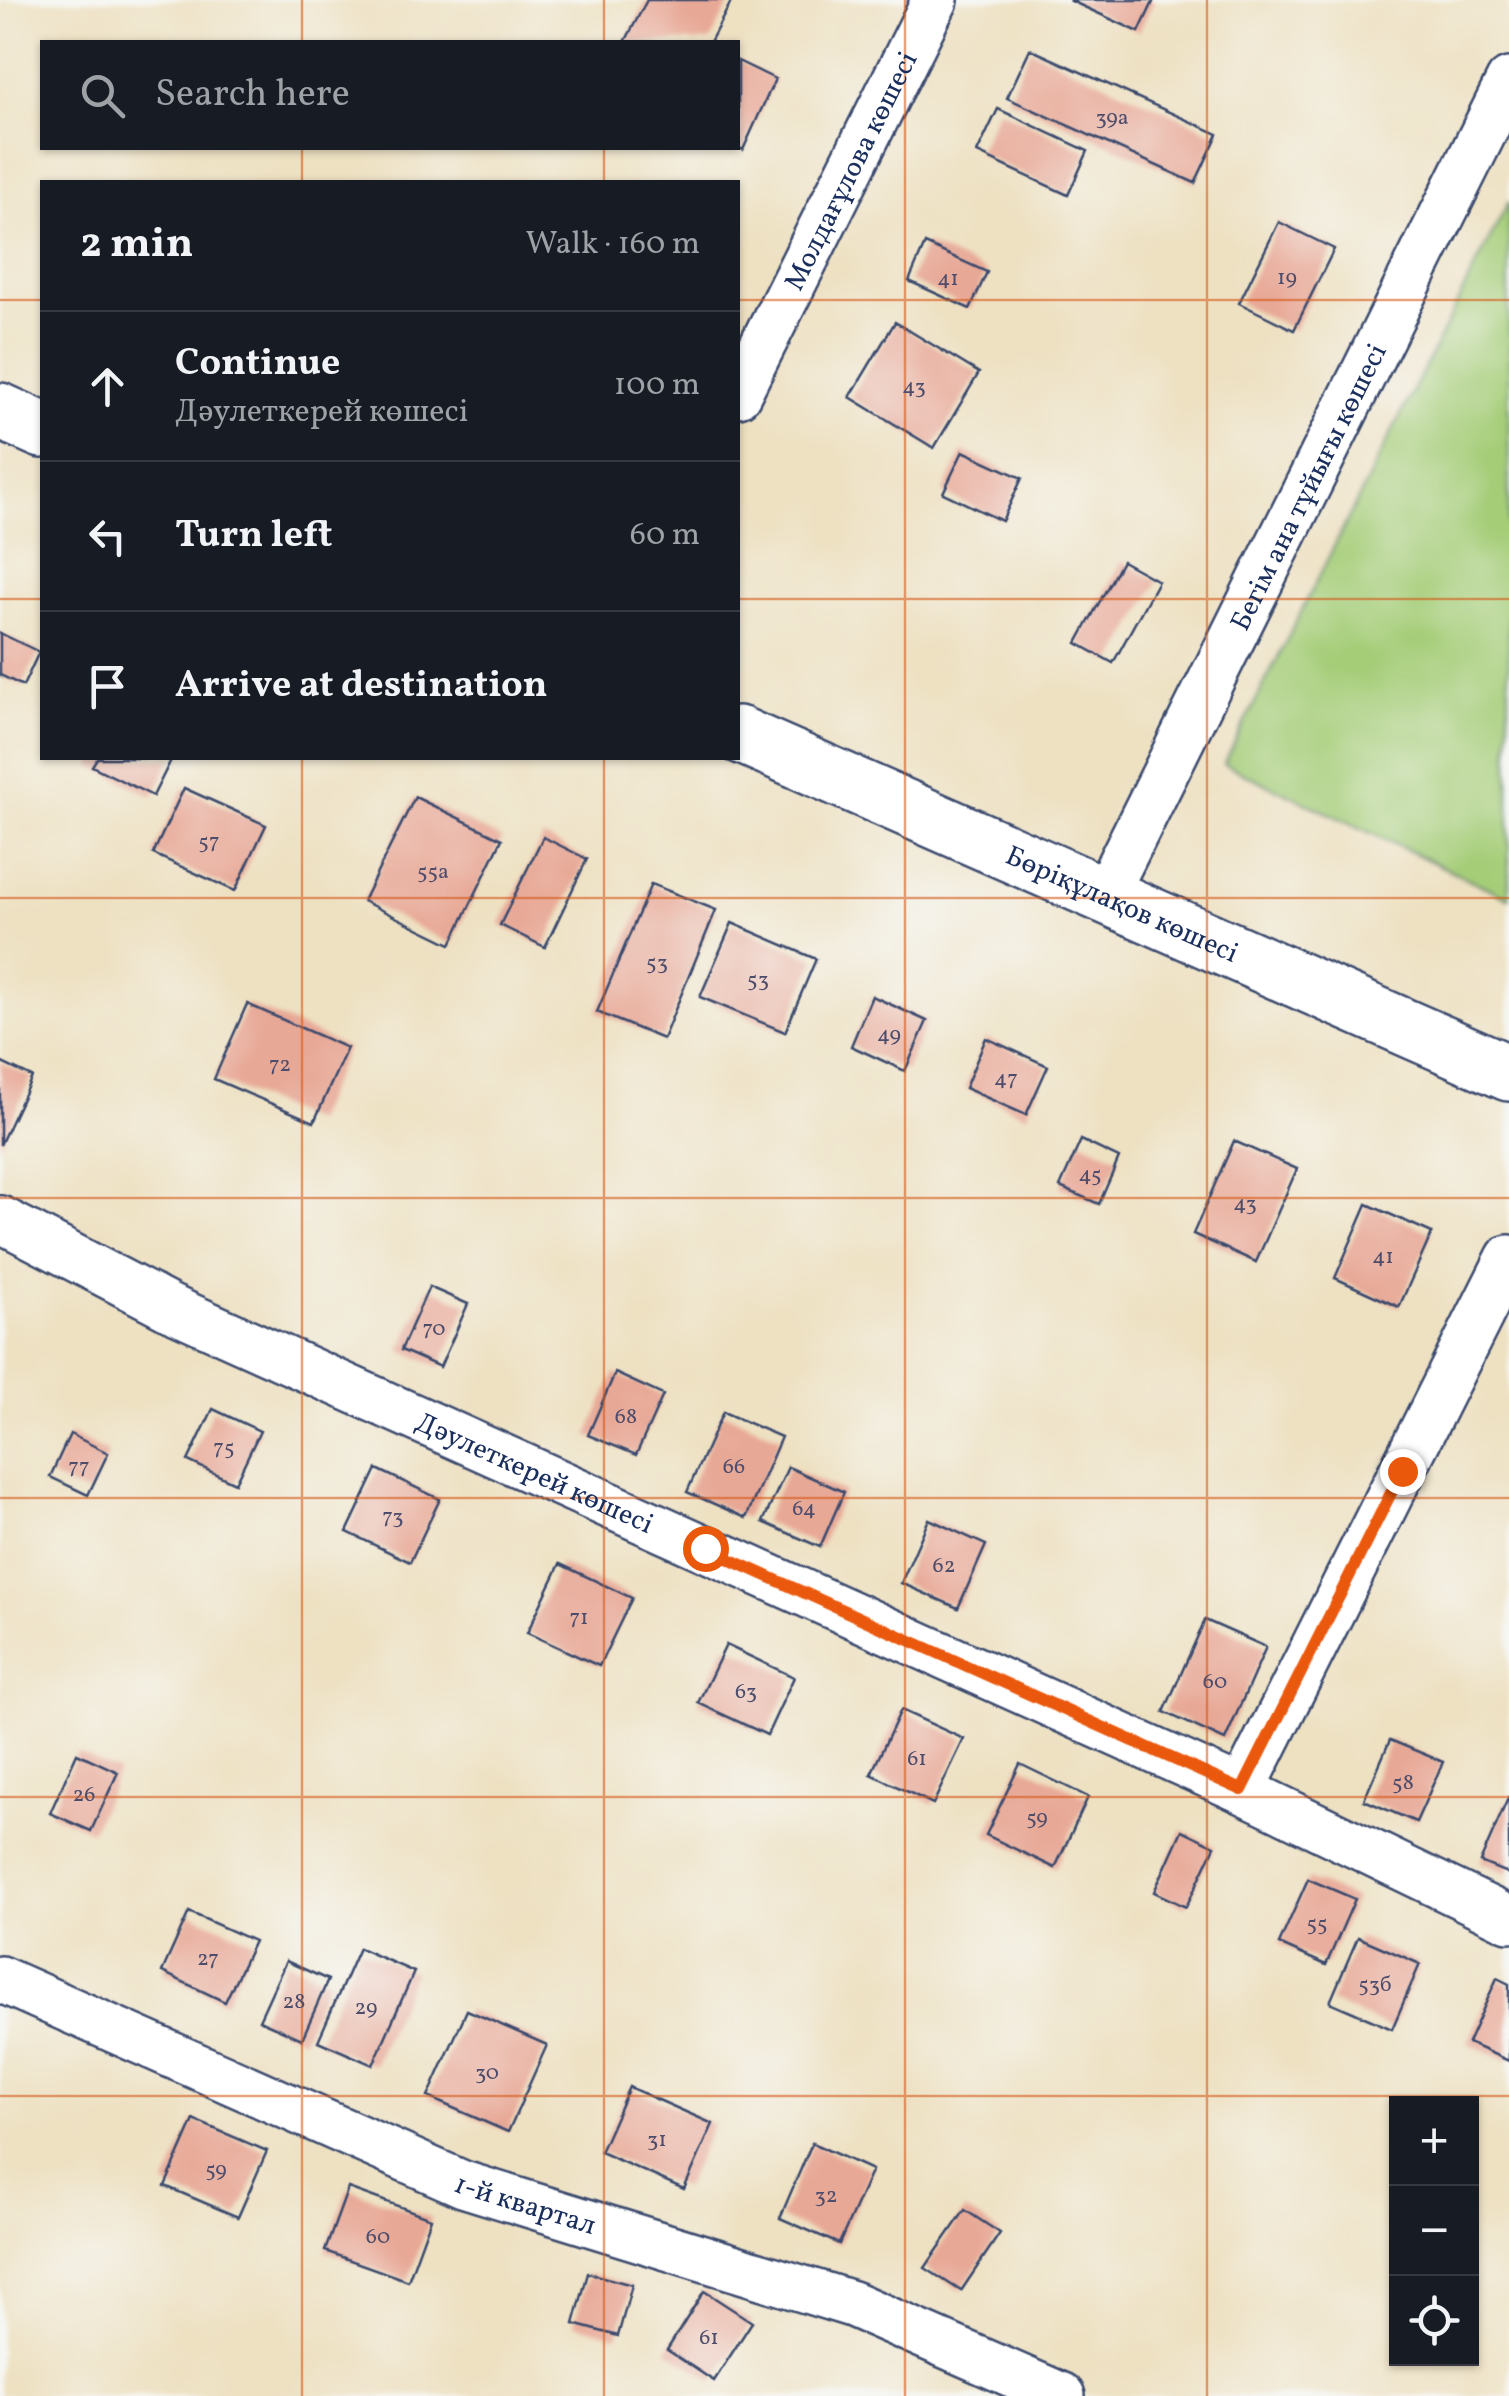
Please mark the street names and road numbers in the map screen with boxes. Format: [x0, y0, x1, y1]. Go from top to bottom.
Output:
street label: Молдағұлова көшесі [776, 45, 928, 298]
street label: Бегім ана тұйығы көшесі [1222, 337, 1398, 638]
street label: Бөріқұлақов көшесі [999, 837, 1244, 974]
street label: Дәулеткерей көшесі [409, 1404, 659, 1545]
street label: 1-й квартал [447, 2166, 600, 2246]

